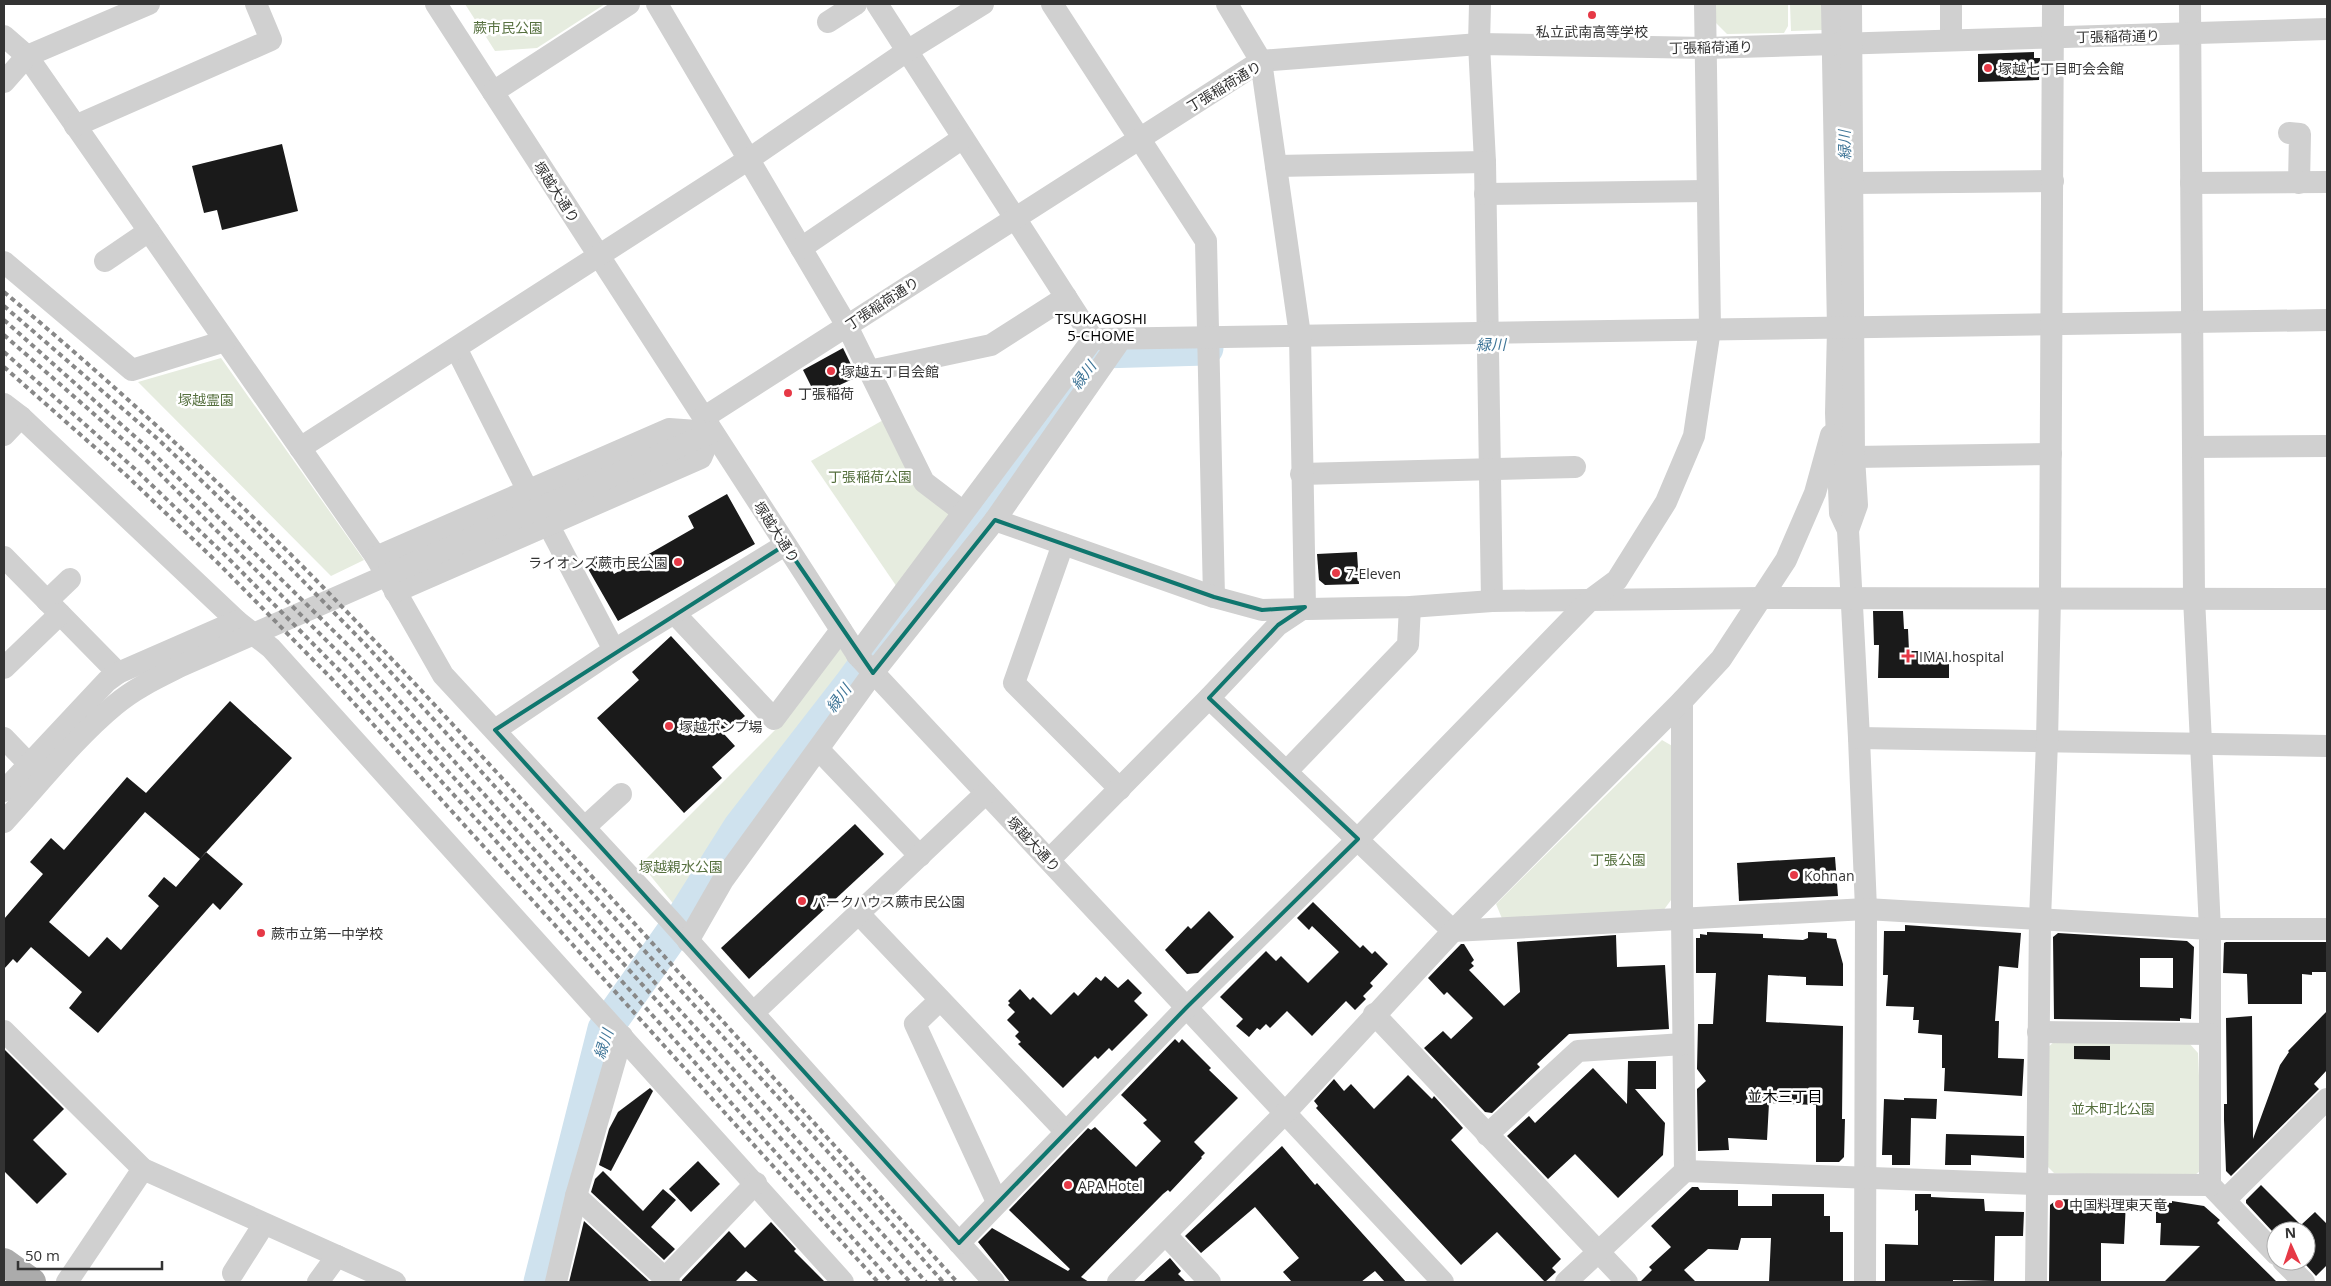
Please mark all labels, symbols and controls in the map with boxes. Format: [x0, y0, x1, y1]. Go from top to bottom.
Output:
marker: 私立武南高等学校 [1586, 9, 1598, 21]
park label: 蕨市民公園 [473, 18, 543, 37]
place label: 私立武南高等学校 [1536, 22, 1648, 41]
street label: 丁張稲荷通り [2076, 26, 2160, 46]
street label: 丁張稲荷通り [1669, 37, 1753, 57]
street label: 丁張稲荷通り [1183, 56, 1265, 116]
place label: 塚越七丁目町会会館 [1998, 59, 2124, 78]
marker: 塚越七丁目町会会館 [1982, 62, 1994, 74]
water label: 緑川 [1834, 128, 1854, 160]
street label: 塚越大通り [530, 157, 584, 227]
street label: 丁張稲荷通り [842, 272, 922, 334]
district label: TSUKAGOSHI 5-CHOME [1055, 308, 1147, 345]
water label: 緑川 [1476, 334, 1508, 354]
water label: 緑川 [1066, 355, 1101, 393]
place label: 塚越五丁目会館 [841, 362, 939, 381]
marker: 塚越五丁目会館 [825, 365, 837, 377]
place label: 丁張稲荷 [798, 384, 854, 403]
marker: 丁張稲荷 [782, 387, 794, 399]
park label: 塚越霊園 [178, 390, 234, 409]
park label: 丁張稲荷公園 [828, 467, 912, 486]
street label: 塚越大通り [750, 497, 804, 567]
place label: ライオンズ蕨市民公園 [528, 553, 668, 572]
marker: ライオンズ蕨市民公園 [672, 556, 684, 568]
place label: 7-Eleven [1346, 564, 1401, 583]
marker: 7-Eleven [1330, 567, 1342, 579]
place label: IMAI.hospital [1919, 647, 2004, 666]
marker: IMAI.hospital [1901, 649, 1915, 663]
water label: 緑川 [821, 678, 856, 716]
place label: 塚越ポンプ場 [679, 717, 763, 736]
marker: 塚越ポンプ場 [663, 720, 675, 732]
street label: 塚越大通り [1003, 812, 1065, 876]
park label: 丁張公園 [1590, 850, 1646, 869]
park label: 塚越親水公園 [639, 857, 723, 876]
place label: Kohnan [1804, 866, 1855, 885]
marker: Kohnan [1788, 869, 1800, 881]
place label: パークハウス蕨市民公園 [812, 892, 965, 911]
marker: パークハウス蕨市民公園 [796, 895, 808, 907]
place label: 蕨市立第一中学校 [271, 924, 383, 943]
marker: 蕨市立第一中学校 [255, 927, 267, 939]
water label: 緑川 [589, 1025, 618, 1061]
district label: 並木三丁目 [1747, 1086, 1823, 1106]
park label: 並木町北公園 [2071, 1099, 2155, 1118]
place label: APA Hotel [1078, 1176, 1143, 1195]
marker: APA Hotel [1062, 1179, 1074, 1191]
place label: 中国料理東天竜 [2069, 1195, 2167, 1214]
marker: 中国料理東天竜 [2053, 1198, 2065, 1210]
north arrow [2266, 1221, 2316, 1271]
text: N [2284, 1223, 2296, 1242]
scale bar [18, 1238, 161, 1270]
text: 50 m [25, 1245, 60, 1265]

